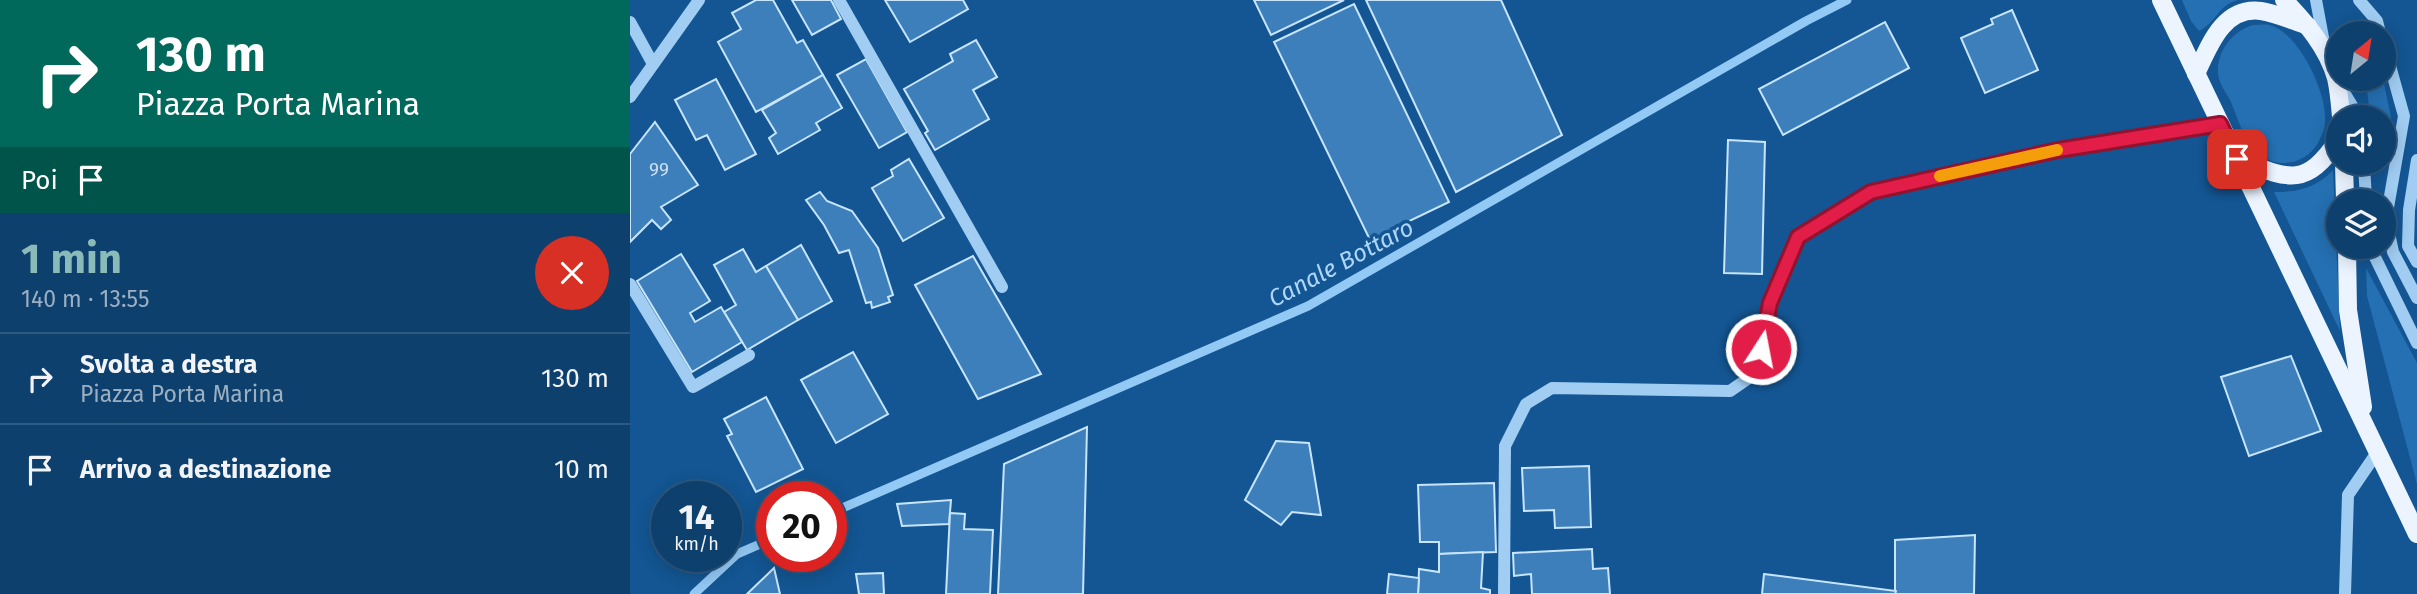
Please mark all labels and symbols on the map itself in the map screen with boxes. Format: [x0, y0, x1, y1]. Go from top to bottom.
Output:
north arrow [2326, 21, 2396, 91]
pin [2207, 129, 2267, 189]
house number: 99 [649, 158, 669, 181]
water label: Canale Bottaro [1264, 213, 1418, 313]
position arrow [1724, 312, 1798, 386]
speed limit sign: 20 [756, 481, 847, 572]

